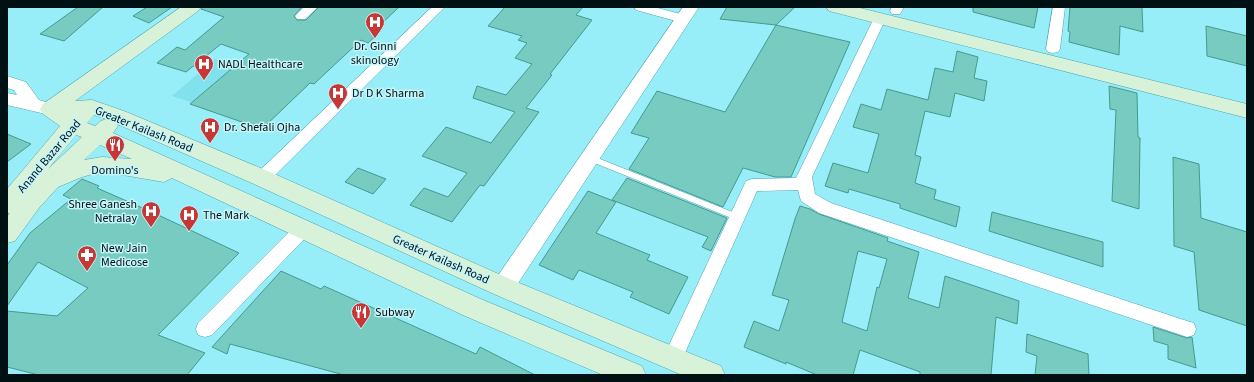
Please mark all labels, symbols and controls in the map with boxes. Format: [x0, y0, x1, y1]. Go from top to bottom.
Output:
hospital icon: Dr. Ginni skinology [364, 11, 386, 39]
place label: Dr. Ginni skinology [351, 38, 400, 69]
hospital icon: NADL Healthcare [193, 53, 215, 81]
place label: NADL Healthcare [218, 56, 303, 73]
hospital icon: Dr D K Sharma [327, 82, 349, 110]
place label: Dr D K Sharma [352, 85, 424, 102]
street label: Greater Kailash Road [92, 102, 195, 157]
street label: Anand Bazar Road [14, 116, 85, 197]
hospital icon: Dr. Shefali Ojha [199, 116, 221, 144]
place label: Dr. Shefali Ojha [224, 119, 300, 136]
restaurant icon: Domino's [104, 134, 126, 162]
place label: Domino's [91, 162, 139, 179]
place label: Shree Ganesh Netralay [68, 196, 137, 227]
hospital icon: Shree Ganesh Netralay [140, 200, 162, 228]
hospital icon: The Mark [178, 204, 200, 232]
place label: The Mark [203, 207, 249, 224]
street label: Greater Kailash Road [390, 230, 492, 288]
place label: New Jain Medicose [101, 240, 148, 271]
pharmacy icon: New Jain Medicose [76, 244, 98, 272]
restaurant icon: Subway [350, 301, 372, 329]
place label: Subway [375, 304, 415, 321]

